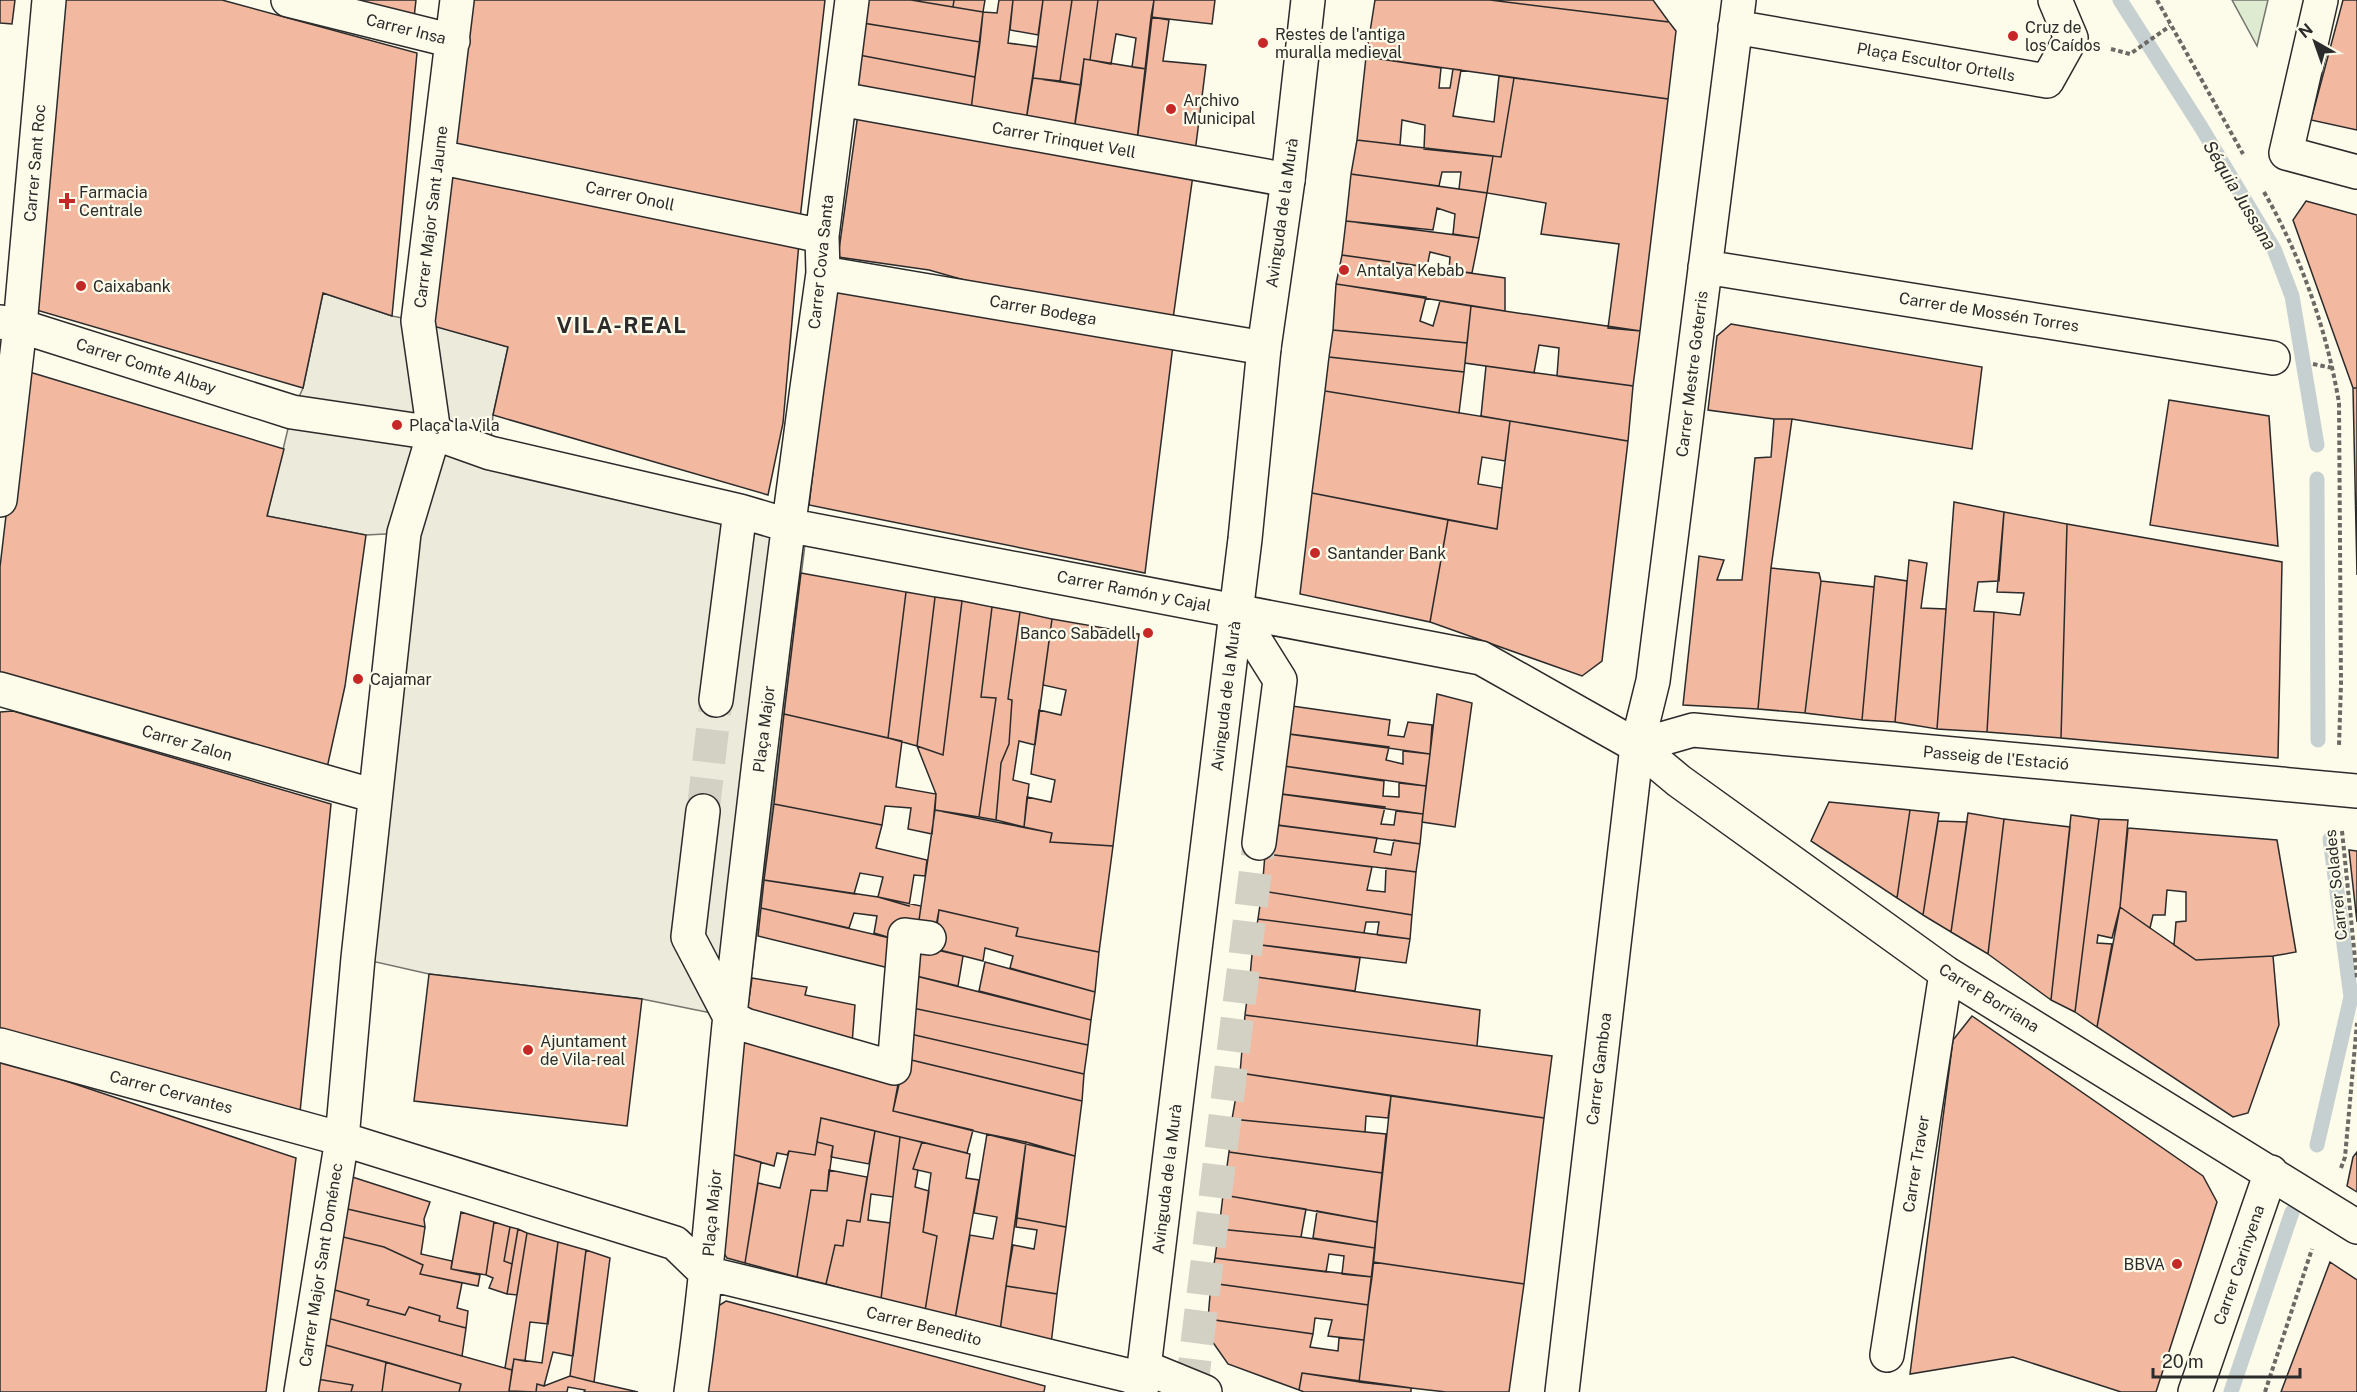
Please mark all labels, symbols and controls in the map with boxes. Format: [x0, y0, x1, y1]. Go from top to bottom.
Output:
street label: Carrer Insa [364, 10, 448, 48]
north arrow [2285, 12, 2345, 72]
place label: Cruz de los Caídos [2025, 18, 2101, 55]
text: N [2295, 20, 2317, 42]
place label: Restes de l'antiga muralla medieval [1275, 25, 1405, 62]
marker: Cruz de los Caídos [2006, 29, 2020, 43]
marker: Restes de l'antiga muralla medieval [1256, 36, 1270, 50]
street label: Plaça Escultor Ortells [1855, 39, 2017, 85]
place label: Archivo Municipal [1183, 91, 1256, 128]
marker: Archivo Municipal [1164, 102, 1178, 116]
street label: Carrer Sant Roc [20, 103, 50, 223]
street label: Carrer Trinquet Vell [991, 118, 1138, 162]
street label: Carrer Major Sant Jaume [410, 125, 452, 309]
water label: Séquia Jussana [2199, 136, 2281, 254]
street label: Avinguda de la Murà [1262, 137, 1302, 289]
street label: Carrer Onoll [584, 177, 676, 215]
place label: Farmacia Centrale [79, 183, 148, 220]
marker: Farmacia Centrale [60, 194, 74, 208]
street label: Carrer Cova Santa [804, 194, 838, 330]
place label: Antalya Kebab [1356, 261, 1464, 280]
marker: Antalya Kebab [1337, 263, 1351, 277]
place label: Caixabank [93, 277, 171, 296]
marker: Caixabank [74, 279, 88, 293]
street label: Carrer de Mossén Torres [1898, 288, 2080, 336]
street label: Carrer Mestre Goterris [1672, 290, 1712, 458]
street label: Carrer Bodega [988, 291, 1098, 329]
district label: VILA-REAL [557, 312, 687, 338]
street label: Carrer Comte Albay [73, 334, 219, 398]
place label: Plaça la Vila [409, 416, 500, 435]
marker: Plaça la Vila [390, 418, 404, 432]
place label: Santander Bank [1327, 544, 1446, 563]
marker: Santander Bank [1308, 546, 1322, 560]
street label: Carrer Ramón y Cajal [1055, 567, 1213, 615]
street label: Avinguda de la Murà [1207, 620, 1245, 772]
place label: Banco Sabadell [1020, 624, 1136, 643]
marker: Banco Sabadell [1141, 626, 1155, 640]
place label: Cajamar [370, 670, 432, 689]
marker: Cajamar [351, 672, 365, 686]
street label: Plaça Major [749, 684, 779, 774]
street label: Carrer Zalon [140, 721, 234, 765]
street label: Passeig de l'Estació [1922, 742, 2070, 774]
street label: Carrer Solades [2321, 829, 2351, 941]
street label: Carrer Borriana [1935, 960, 2043, 1036]
street label: Carrer Gamboa [1583, 1012, 1615, 1126]
place label: Ajuntament de Vila-real [540, 1032, 627, 1069]
marker: Ajuntament de Vila-real [521, 1043, 535, 1057]
street label: Carrer Cervantes [107, 1066, 235, 1118]
street label: Avinguda de la Murà [1148, 1103, 1186, 1255]
street label: Carrer Traver [1899, 1114, 1933, 1214]
street label: Carrer Major Sant Doménec [295, 1162, 347, 1368]
street label: Plaça Major [699, 1169, 725, 1257]
street label: Carrer Carinyena [2210, 1202, 2268, 1328]
place label: BBVA [2123, 1255, 2165, 1274]
marker: BBVA [2170, 1257, 2184, 1271]
street label: Carrer Benedito [864, 1302, 984, 1350]
scale bar [2153, 1341, 2300, 1379]
text: 20 m [2162, 1351, 2204, 1372]

